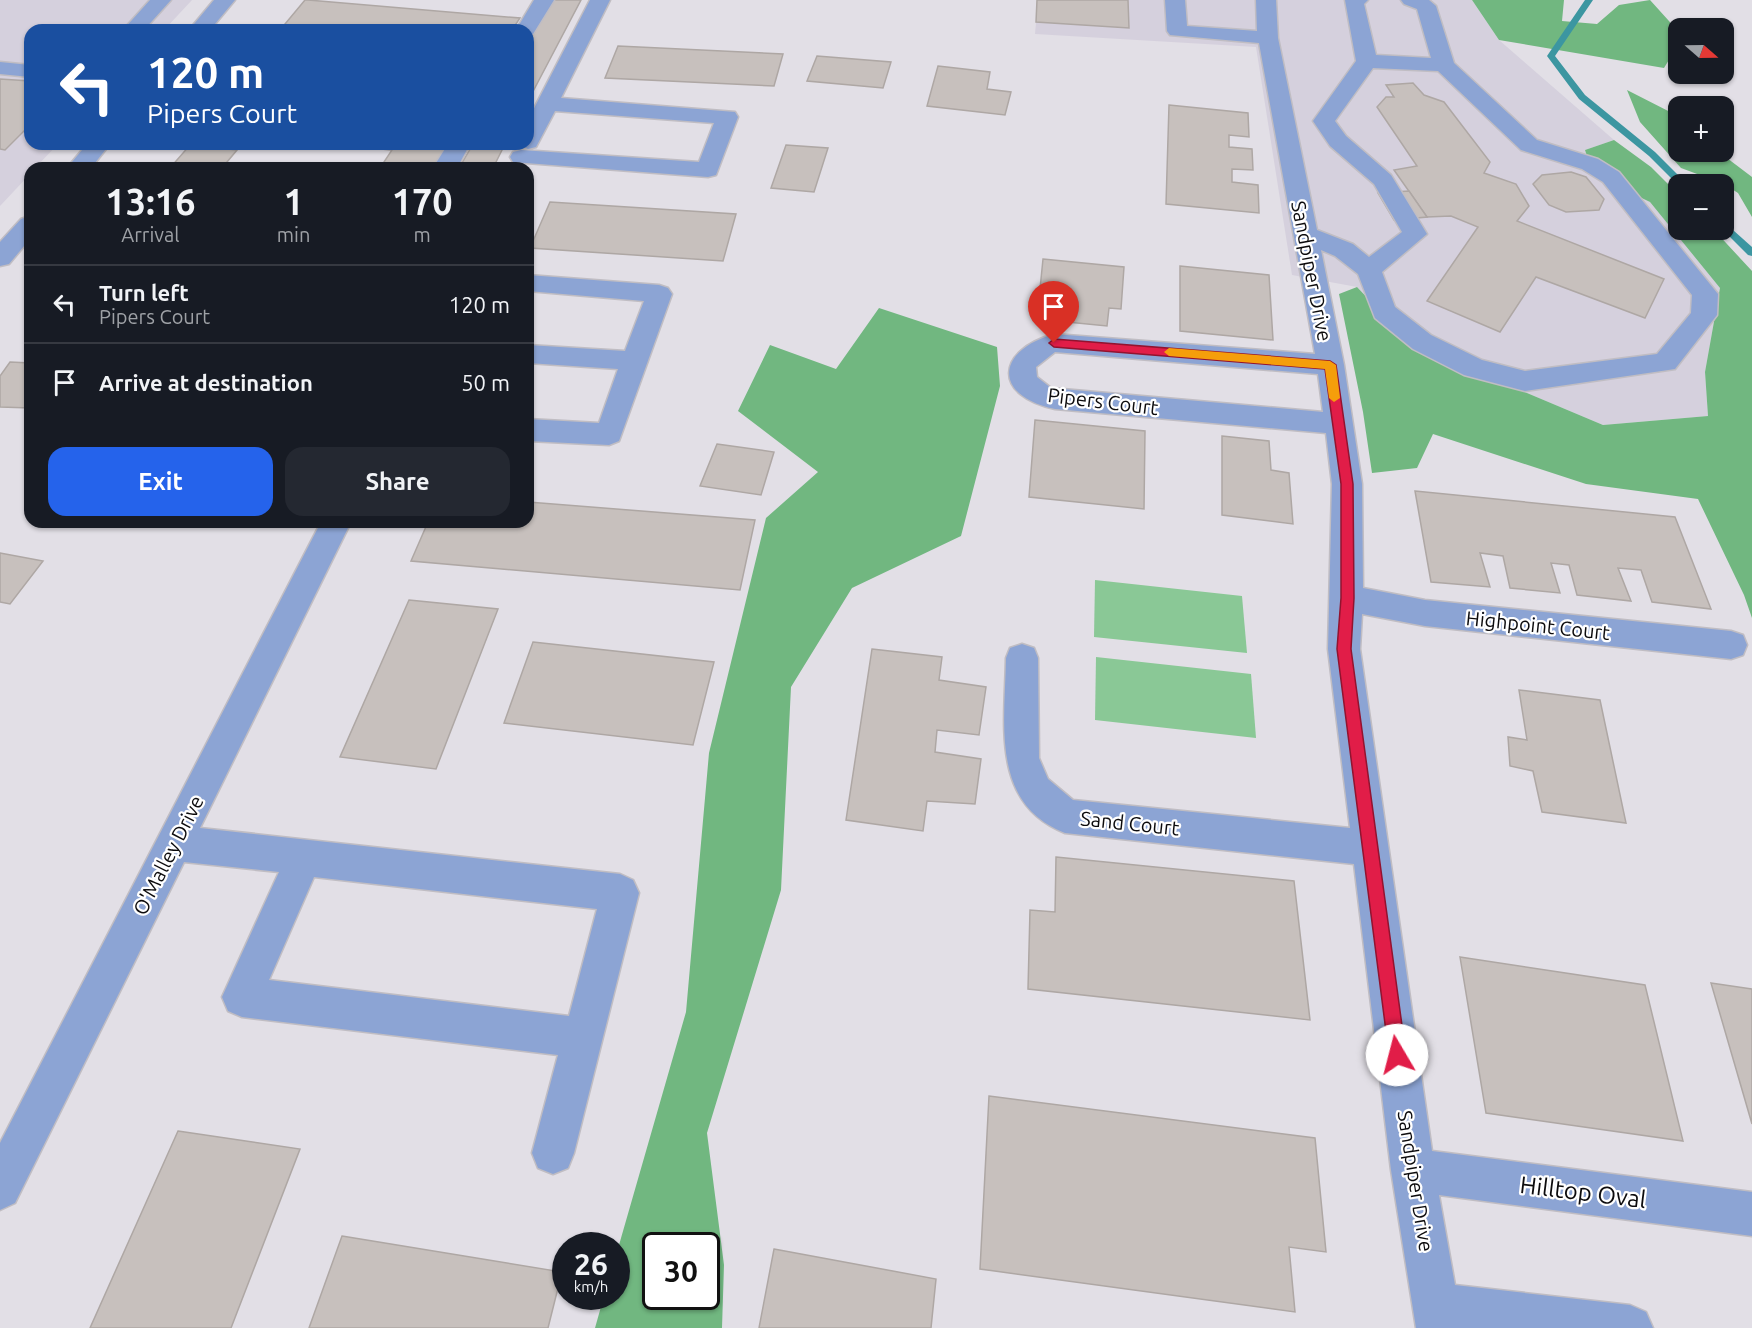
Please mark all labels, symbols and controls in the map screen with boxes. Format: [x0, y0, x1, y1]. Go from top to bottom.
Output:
north arrow [1668, 18, 1734, 84]
map controls [1668, 18, 1734, 240]
icon: left [48, 48, 126, 126]
text: 120 m [147, 49, 264, 96]
button: + [1668, 96, 1734, 162]
text: Pipers Court [147, 98, 297, 128]
button: − [1668, 174, 1734, 240]
text: 13:16 [105, 181, 195, 222]
text: 1 [283, 181, 304, 222]
text: 170 [392, 181, 453, 222]
street label: Sandpiper Drive [1287, 199, 1337, 343]
text: Arrival [121, 223, 180, 246]
text: min [277, 223, 310, 246]
text: m [414, 223, 431, 246]
text: Turn left [99, 280, 189, 305]
pin [1028, 281, 1079, 343]
icon: left [48, 288, 81, 321]
icon: arrive [1037, 290, 1070, 323]
text: 120 m [449, 292, 510, 317]
text: Pipers Court [99, 305, 210, 328]
icon: arrive [48, 366, 81, 399]
text: Arrive at destination [99, 370, 313, 395]
text: 50 m [461, 370, 510, 395]
street label: Pipers Court [1046, 383, 1160, 419]
button: Exit [48, 447, 273, 516]
button: Share [285, 447, 510, 516]
street label: Highpoint Court [1465, 606, 1611, 644]
street label: O'Malley Drive [128, 792, 208, 918]
street label: Sand Court [1079, 806, 1181, 840]
position arrow [1365, 1023, 1429, 1087]
street label: Sandpiper Drive [1393, 1109, 1439, 1253]
street label: Hilltop Oval [1518, 1171, 1648, 1213]
speed limit sign: 30 [642, 1232, 720, 1310]
text: 26 [574, 1247, 608, 1281]
text: km/h [574, 1278, 608, 1295]

